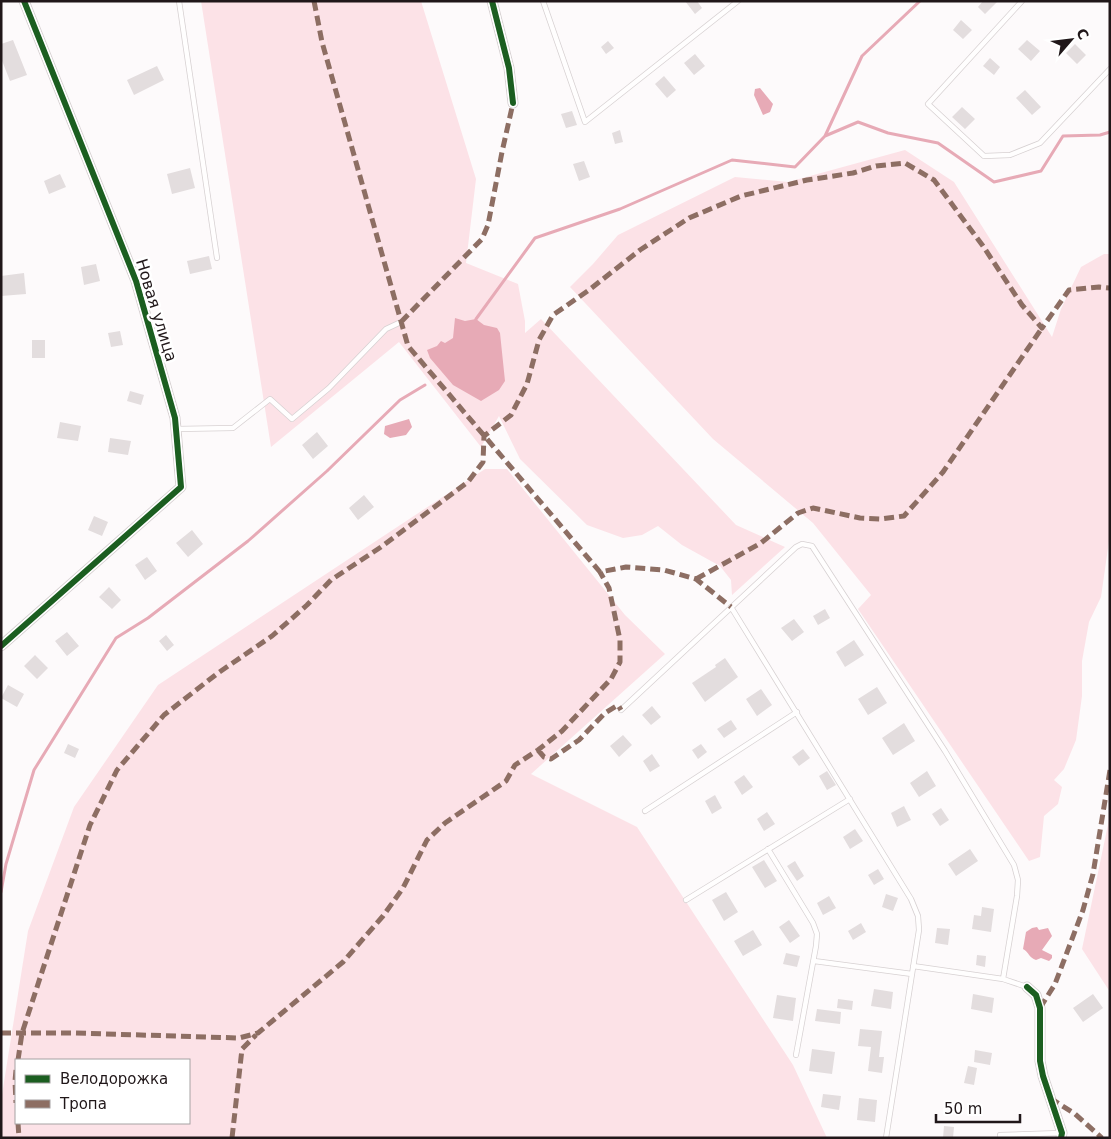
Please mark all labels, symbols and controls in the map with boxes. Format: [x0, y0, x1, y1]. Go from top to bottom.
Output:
north arrow [1046, 15, 1096, 65]
text: С [1073, 26, 1092, 42]
street label: Новая улица [132, 256, 181, 364]
legend [15, 1059, 190, 1124]
text: Велодорожка [60, 1070, 168, 1088]
scale bar [936, 1092, 1020, 1124]
text: Тропа [59, 1095, 107, 1113]
text: 50 m [944, 1100, 982, 1118]

